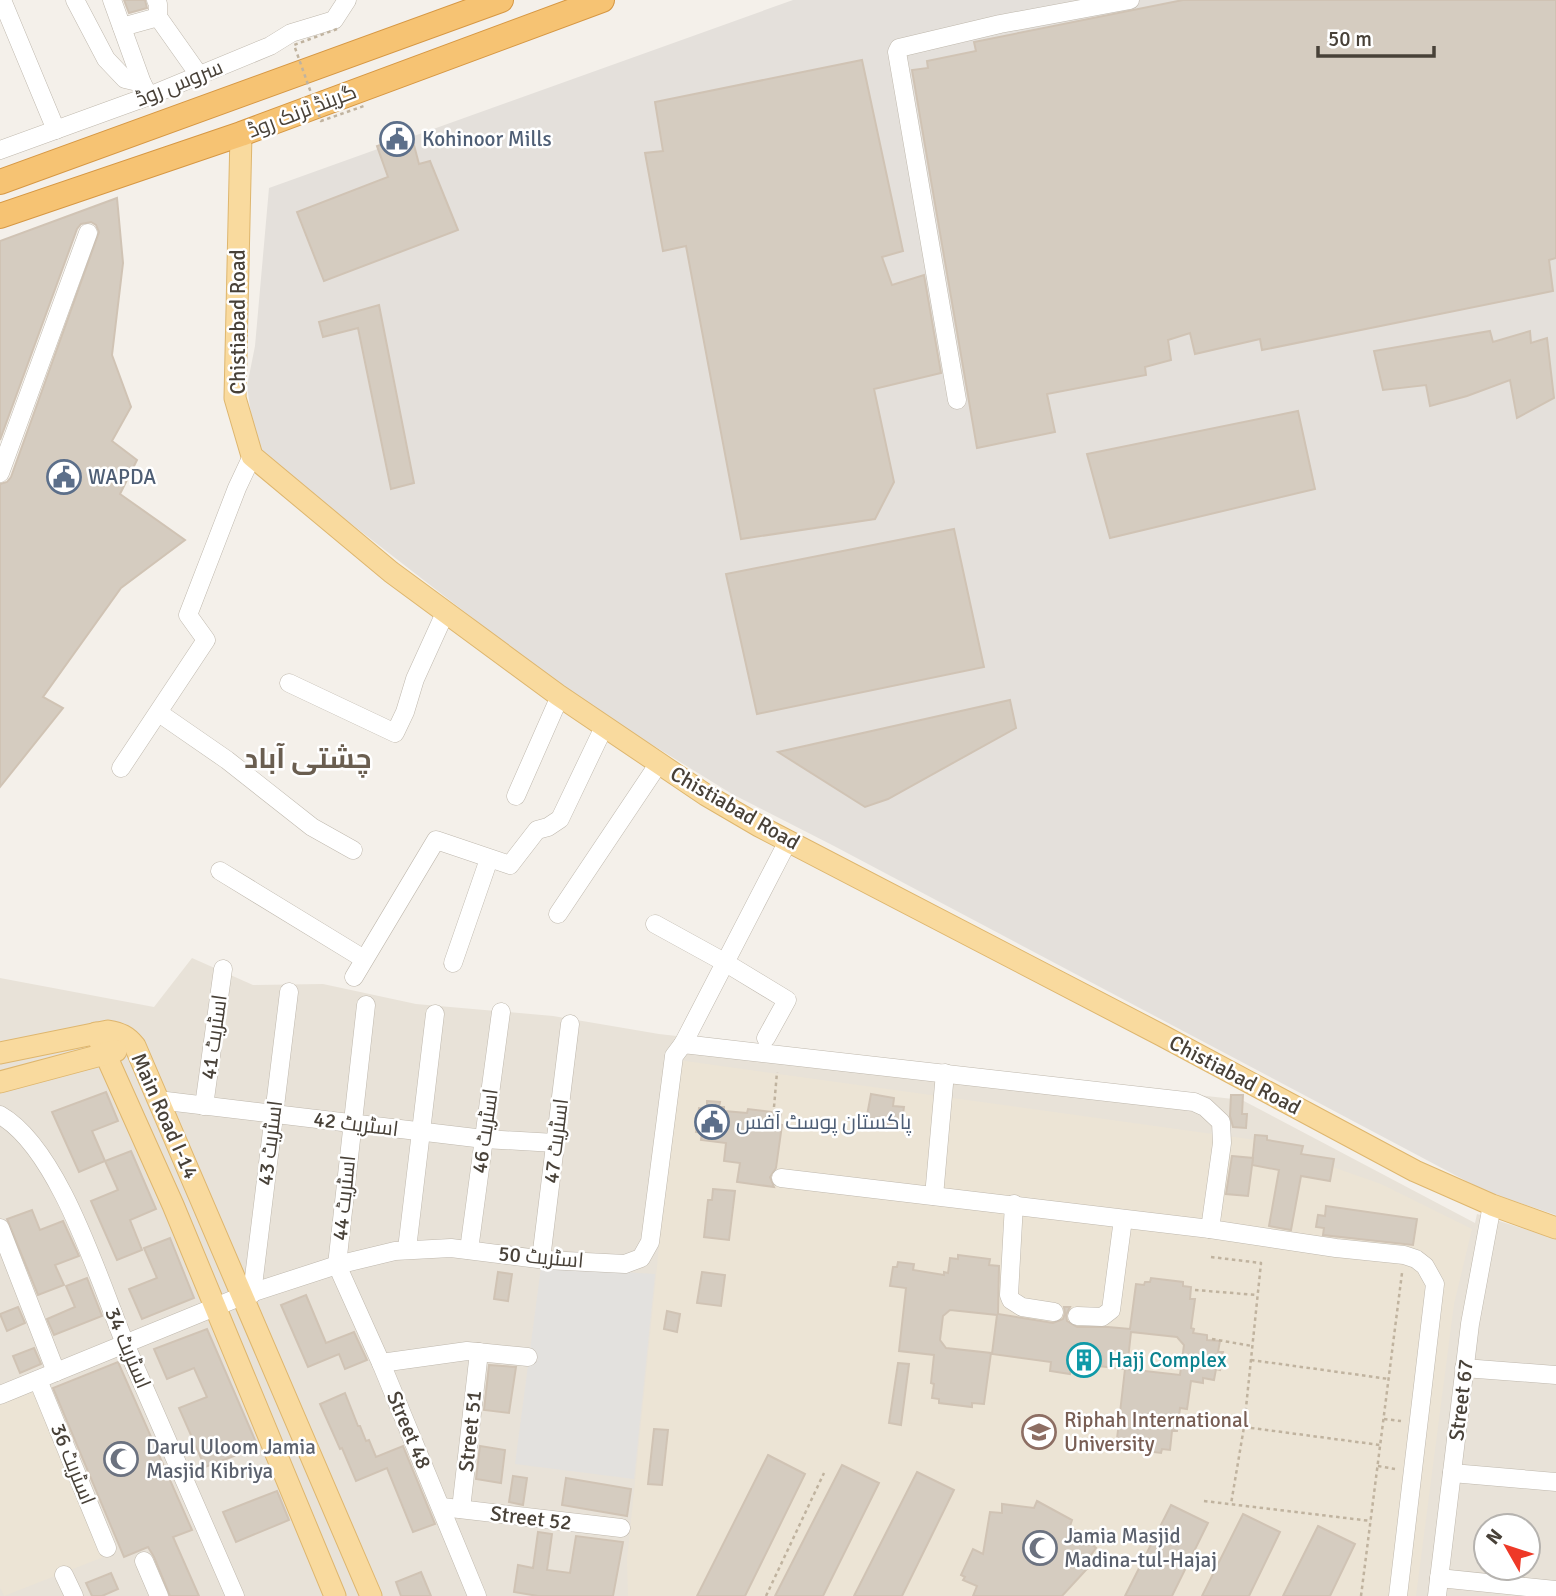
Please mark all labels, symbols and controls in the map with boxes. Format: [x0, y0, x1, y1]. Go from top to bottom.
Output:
scale bar [1318, 14, 1434, 58]
text: 50 m [1328, 26, 1372, 52]
street label: سروس روڈ [132, 54, 226, 112]
street label: گرینڈ ٹرنک روڈ [244, 78, 360, 144]
public building icon: Kohinoor Mills [378, 120, 416, 158]
place label: Kohinoor Mills [422, 126, 552, 152]
street label: Chistiabad Road [225, 249, 251, 395]
public building icon: WAPDA [45, 458, 83, 496]
place label: WAPDA [88, 464, 156, 490]
district label: چشتی آباد [244, 742, 372, 778]
street label: Chistiabad Road [666, 760, 804, 856]
street label: اسٹریٹ 41 [195, 993, 233, 1081]
street label: Chistiabad Road [1165, 1029, 1305, 1121]
street label: Main Road I-14 [126, 1049, 204, 1183]
street label: اسٹریٹ 46 [466, 1087, 504, 1175]
street label: اسٹریٹ 47 [538, 1097, 574, 1185]
street label: اسٹریٹ 43 [252, 1099, 288, 1187]
public building icon: پاکستان پوسٹ آفس [693, 1103, 731, 1141]
street label: اسٹریٹ 42 [312, 1106, 400, 1142]
place label: پاکستان پوسٹ آفس [736, 1109, 912, 1136]
street label: اسٹریٹ 44 [327, 1154, 361, 1242]
street label: اسٹریٹ 50 [497, 1240, 585, 1274]
street label: اسٹریٹ 34 [99, 1304, 157, 1392]
building icon: Hajj Complex [1065, 1341, 1103, 1379]
place label: Hajj Complex [1108, 1347, 1227, 1373]
street label: Street 67 [1443, 1358, 1479, 1442]
street label: Street 48 [381, 1387, 437, 1473]
street label: Street 51 [453, 1389, 487, 1473]
place label: Riphah International University [1064, 1407, 1249, 1457]
school or university icon: Riphah International University [1020, 1413, 1058, 1451]
street label: اسٹریٹ 36 [45, 1419, 101, 1509]
place label: Darul Uloom Jamia Masjid Kibriya [146, 1434, 316, 1484]
mosque icon: Darul Uloom Jamia Masjid Kibriya [102, 1440, 140, 1478]
street label: Street 52 [489, 1500, 573, 1536]
north arrow [1472, 1512, 1542, 1582]
place label: Jamia Masjid Madina-tul-Hajaj [1064, 1523, 1217, 1573]
text: N [1481, 1524, 1508, 1550]
mosque icon: Jamia Masjid Madina-tul-Hajaj [1021, 1529, 1059, 1567]

